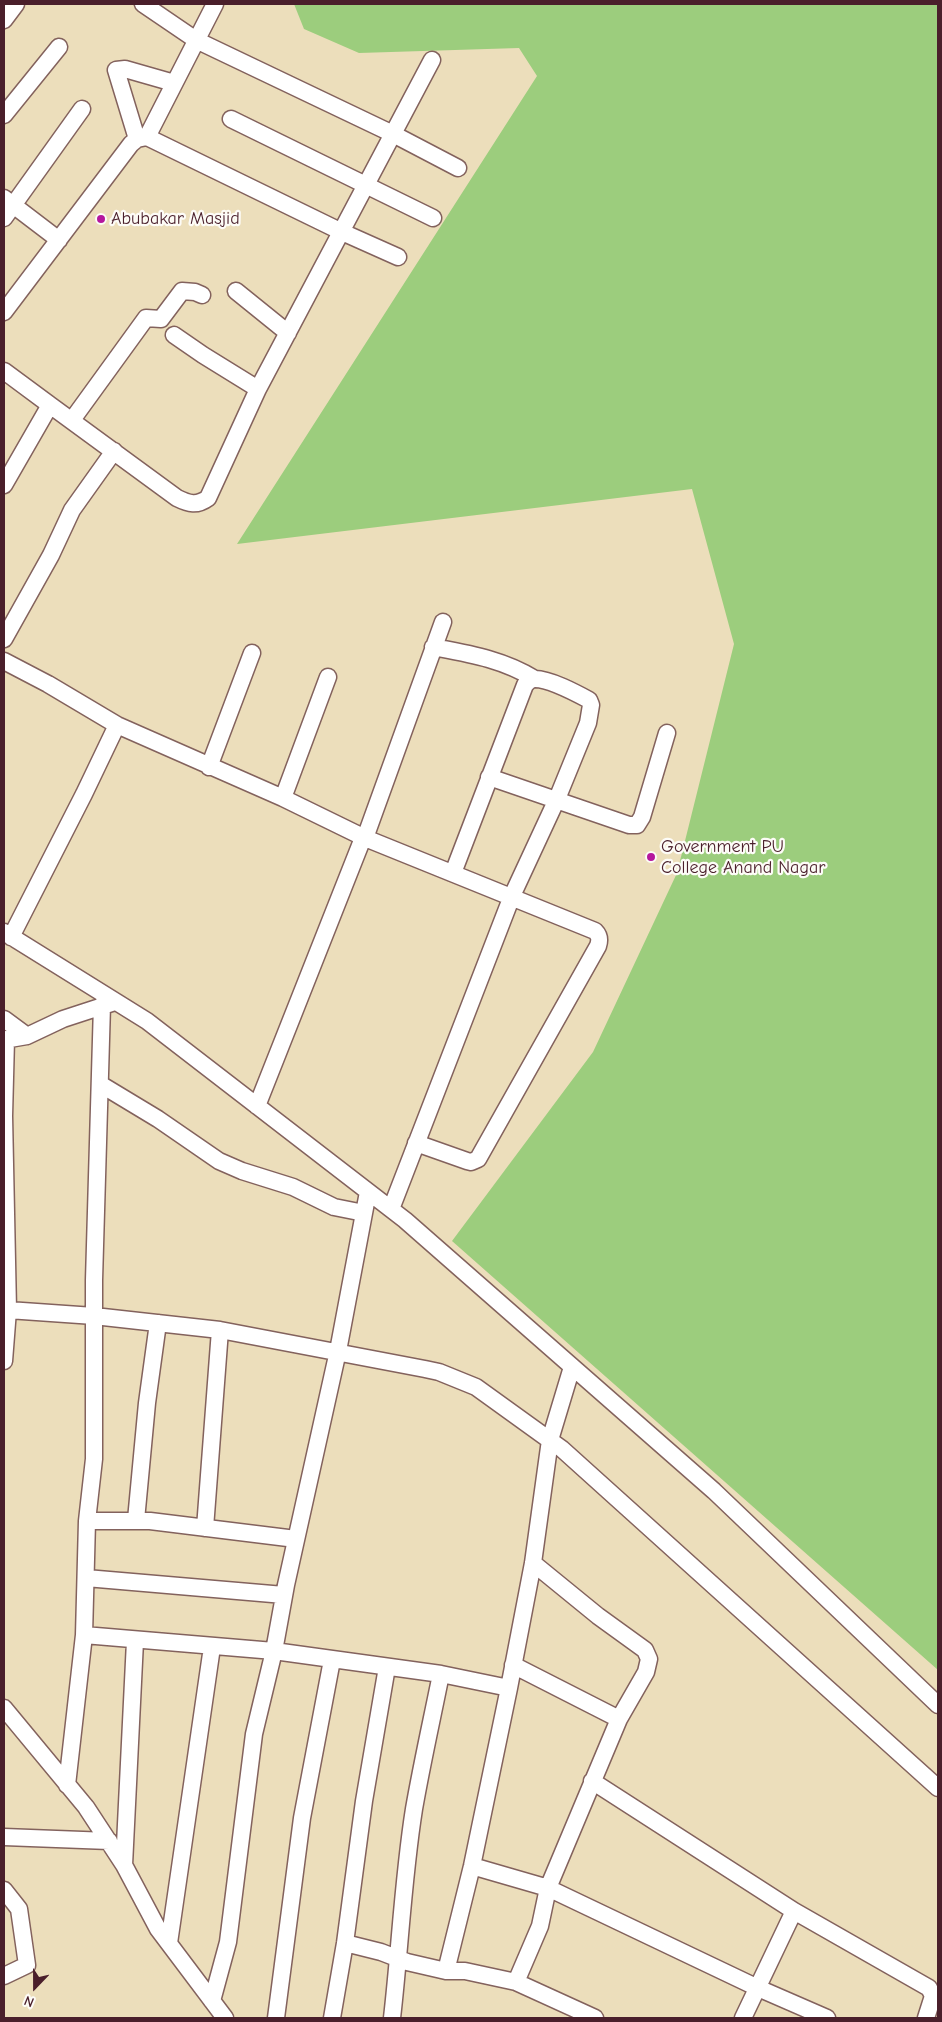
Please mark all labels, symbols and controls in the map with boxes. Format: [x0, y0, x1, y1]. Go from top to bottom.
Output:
place label: Abubakar Masjid [111, 208, 240, 230]
marker: Abubakar Masjid [95, 213, 107, 225]
place label: Government PU College Anand Nagar [661, 836, 825, 879]
marker: Government PU College Anand Nagar [645, 851, 657, 863]
north arrow [10, 1962, 60, 2012]
text: N [22, 1992, 37, 2011]

